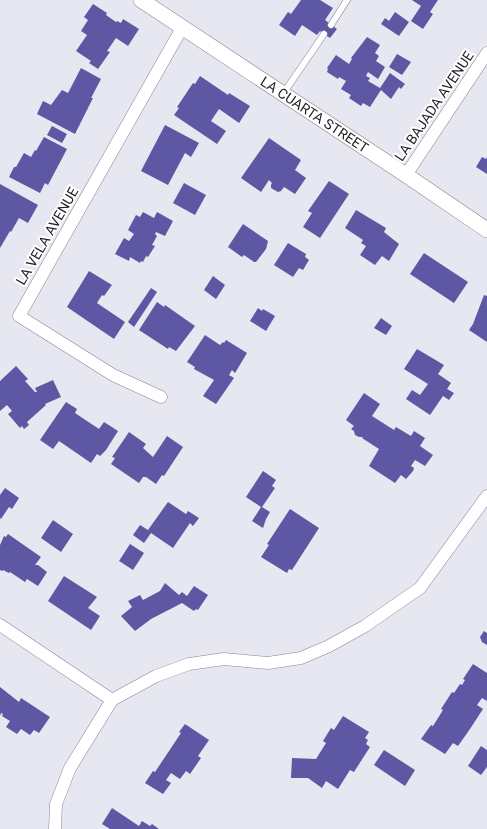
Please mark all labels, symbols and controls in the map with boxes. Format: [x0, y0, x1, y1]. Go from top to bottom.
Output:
street label: LA BAJADA AVENUE [391, 48, 477, 164]
street label: LA CUARTA STREET [258, 73, 372, 156]
street label: LA VELA AVENUE [13, 184, 81, 288]

